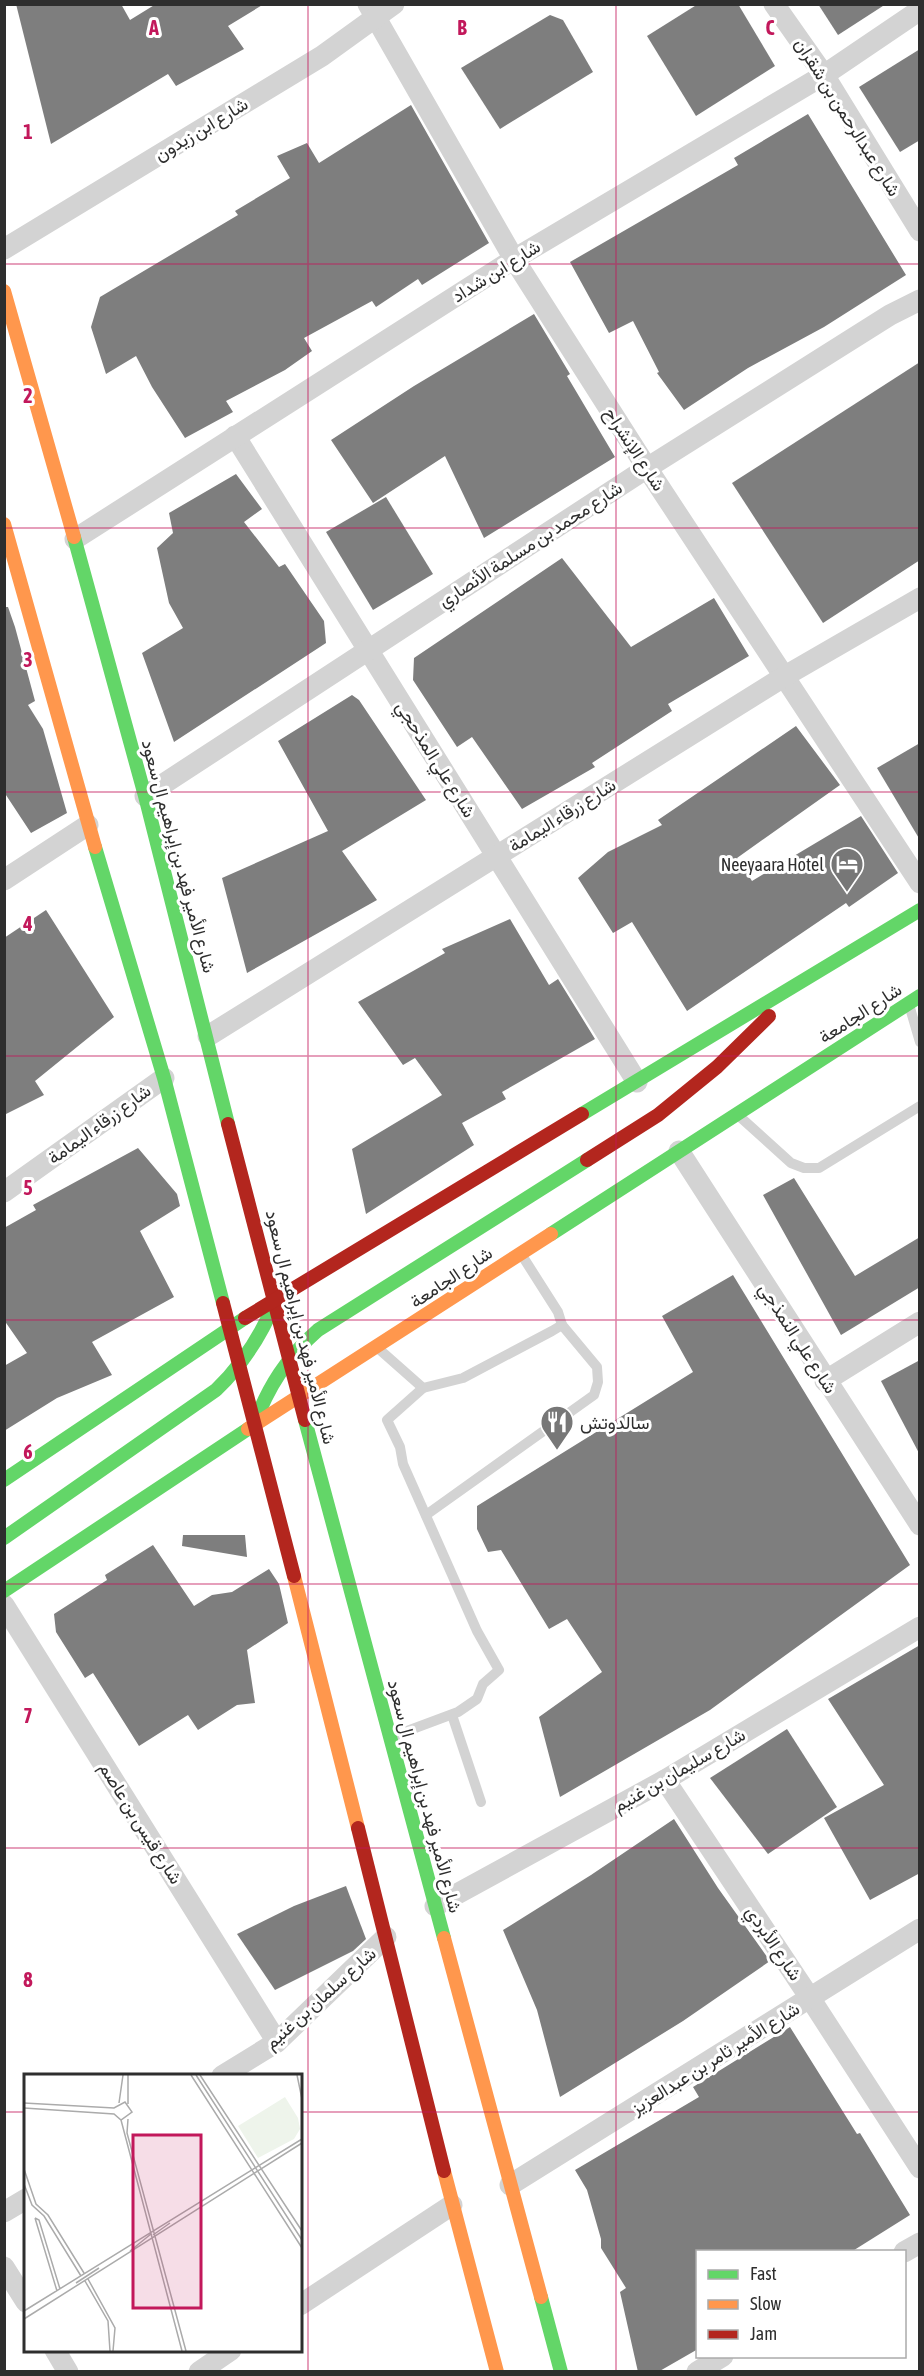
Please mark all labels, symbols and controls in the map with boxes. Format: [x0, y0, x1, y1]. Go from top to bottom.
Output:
text: A [148, 16, 159, 39]
text: B [457, 16, 467, 39]
text: C [766, 16, 775, 39]
street label: شارع عبدالرحمن بن شقران [789, 34, 905, 201]
street label: شارع ابن زيدون [151, 93, 252, 167]
text: 1 [23, 120, 33, 143]
street label: شارع ابن شداد [448, 236, 545, 308]
text: 2 [23, 384, 33, 407]
street label: شارع الإنشراح [599, 403, 670, 496]
street label: شارع محمد بن مسلمة الأنصاري [434, 477, 629, 616]
text: 3 [23, 648, 33, 671]
street label: شارع علي المذحجي [388, 697, 480, 824]
street label: شارع الأمير فهد بن إبراهيم ال سعود [136, 737, 220, 976]
street label: شارع زرقاء اليمامة [505, 774, 620, 858]
hotel icon: Neeyaara Hotel [829, 846, 865, 893]
place label: Neeyaara Hotel [721, 854, 824, 875]
text: 4 [22, 912, 33, 935]
street label: شارع الجامعة [815, 979, 906, 1049]
street label: شارع زرقاء اليمامة [43, 1080, 156, 1170]
text: 5 [23, 1176, 33, 1199]
street label: شارع الأمير فهد بن إبراهيم ال سعود [260, 1208, 340, 1447]
street label: شارع الجامعة [406, 1242, 497, 1314]
street label: شارع علي النمذجي [750, 1279, 841, 1400]
restaurant icon: سالدوتش [539, 1404, 575, 1451]
place label: سالدوتش [580, 1412, 649, 1434]
text: 6 [23, 1440, 33, 1463]
street label: شارع الأمير فهد بن إبراهيم ال سعود [382, 1677, 466, 1916]
text: 7 [23, 1704, 33, 1727]
street label: شارع سليمان بن غنيم [609, 1724, 750, 1818]
street label: شارع قيس بن عاصم [93, 1758, 187, 1889]
street label: شارع الأبردي [737, 1902, 807, 1987]
street label: شارع سلمان بن غنيم [260, 1943, 381, 2055]
text: 8 [23, 1968, 33, 1991]
street label: شارع الأمير ثامر بن عبدالعزيز [626, 1998, 804, 2121]
inset map [24, 2074, 302, 2352]
legend [696, 2250, 906, 2358]
text: Fast [750, 2263, 777, 2284]
text: Slow [750, 2293, 781, 2314]
text: Jam [750, 2323, 777, 2344]

